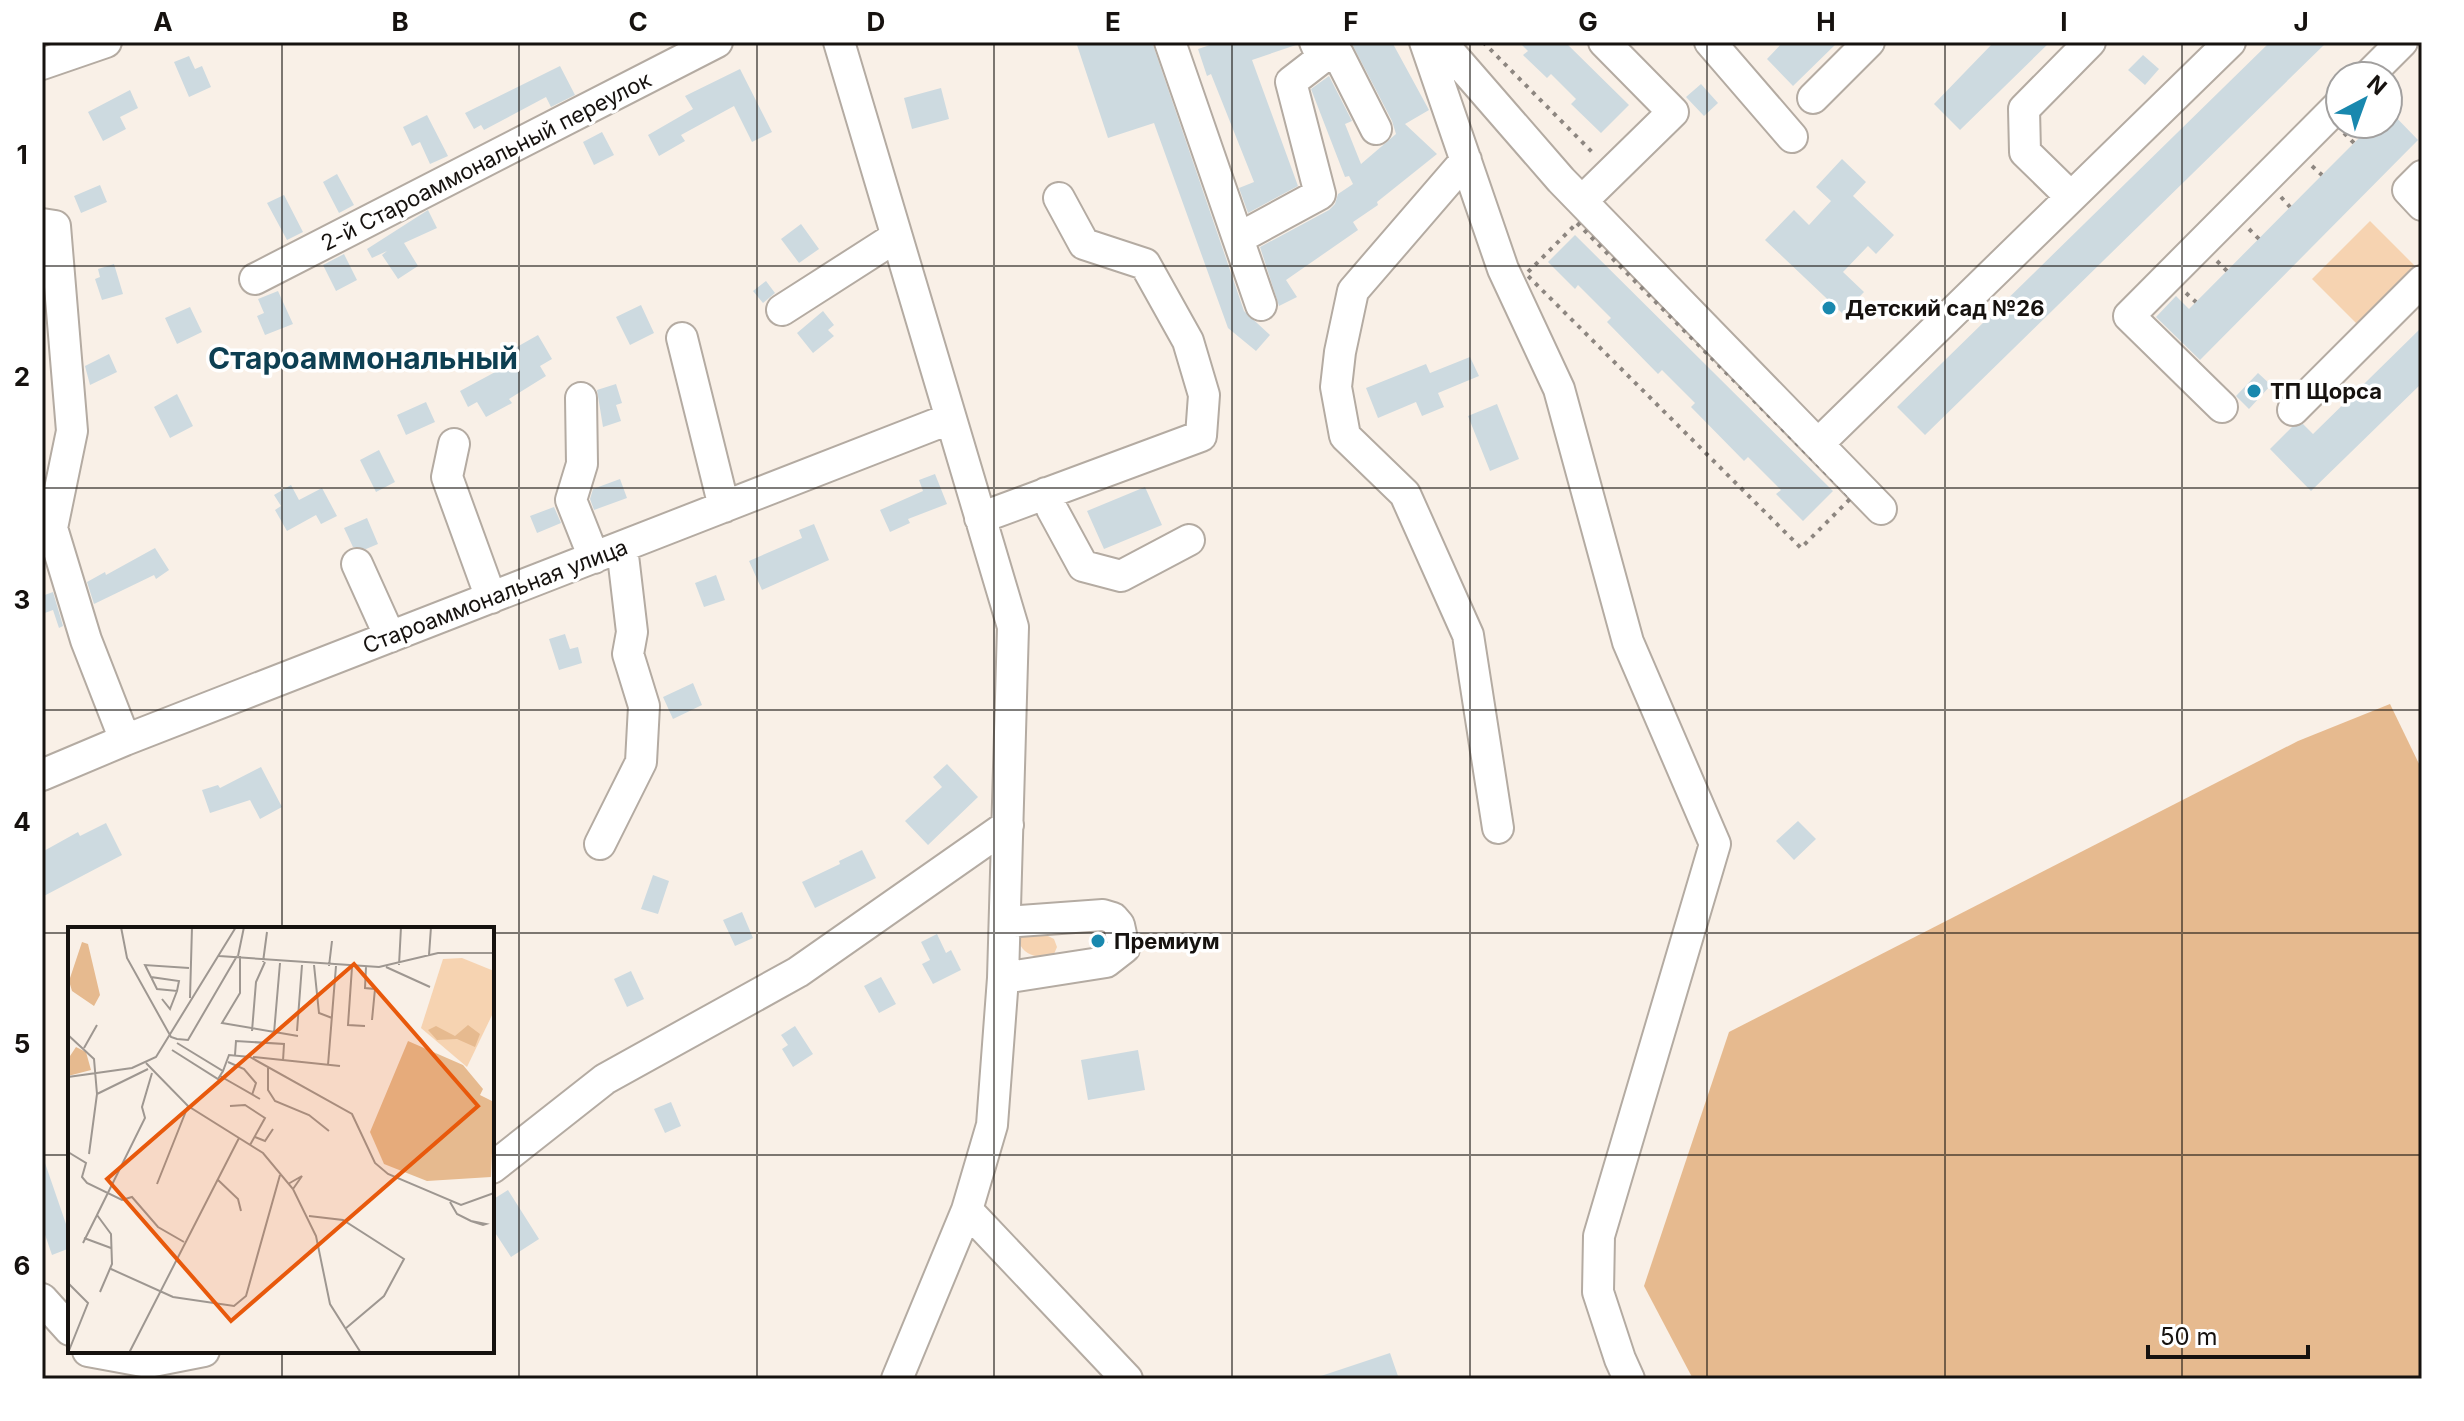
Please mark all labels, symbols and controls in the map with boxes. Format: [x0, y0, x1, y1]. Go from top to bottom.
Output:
text: A [153, 6, 173, 37]
text: B [391, 6, 409, 37]
text: C [628, 6, 648, 37]
text: D [867, 6, 885, 37]
text: E [1105, 6, 1121, 37]
text: F [1343, 6, 1359, 37]
text: G [1578, 6, 1598, 37]
text: H [1816, 6, 1836, 37]
text: I [2060, 6, 2068, 37]
text: J [2293, 6, 2309, 37]
north arrow [2324, 60, 2404, 140]
street label: 2-й Староаммональный переулок [317, 66, 656, 256]
text: N [2362, 70, 2392, 100]
text: 1 [16, 139, 28, 170]
place label: Детский сад №26 [1845, 295, 2045, 321]
marker: Детский сад №26 [1820, 299, 1838, 317]
district label: Староаммональный [208, 340, 518, 376]
text: 2 [14, 361, 30, 392]
place label: ТП Щорса [2270, 378, 2382, 404]
marker: ТП Щорса [2245, 382, 2263, 400]
street label: Староаммональная улица [359, 533, 631, 659]
text: 3 [14, 584, 30, 615]
text: 4 [13, 806, 31, 837]
inset map [68, 927, 494, 1353]
place label: Премиум [1114, 928, 1220, 954]
marker: Премиум [1089, 932, 1107, 950]
text: 5 [14, 1028, 30, 1059]
text: 6 [14, 1250, 30, 1281]
scale bar [2148, 1309, 2308, 1359]
text: 50 m [2160, 1322, 2218, 1351]

